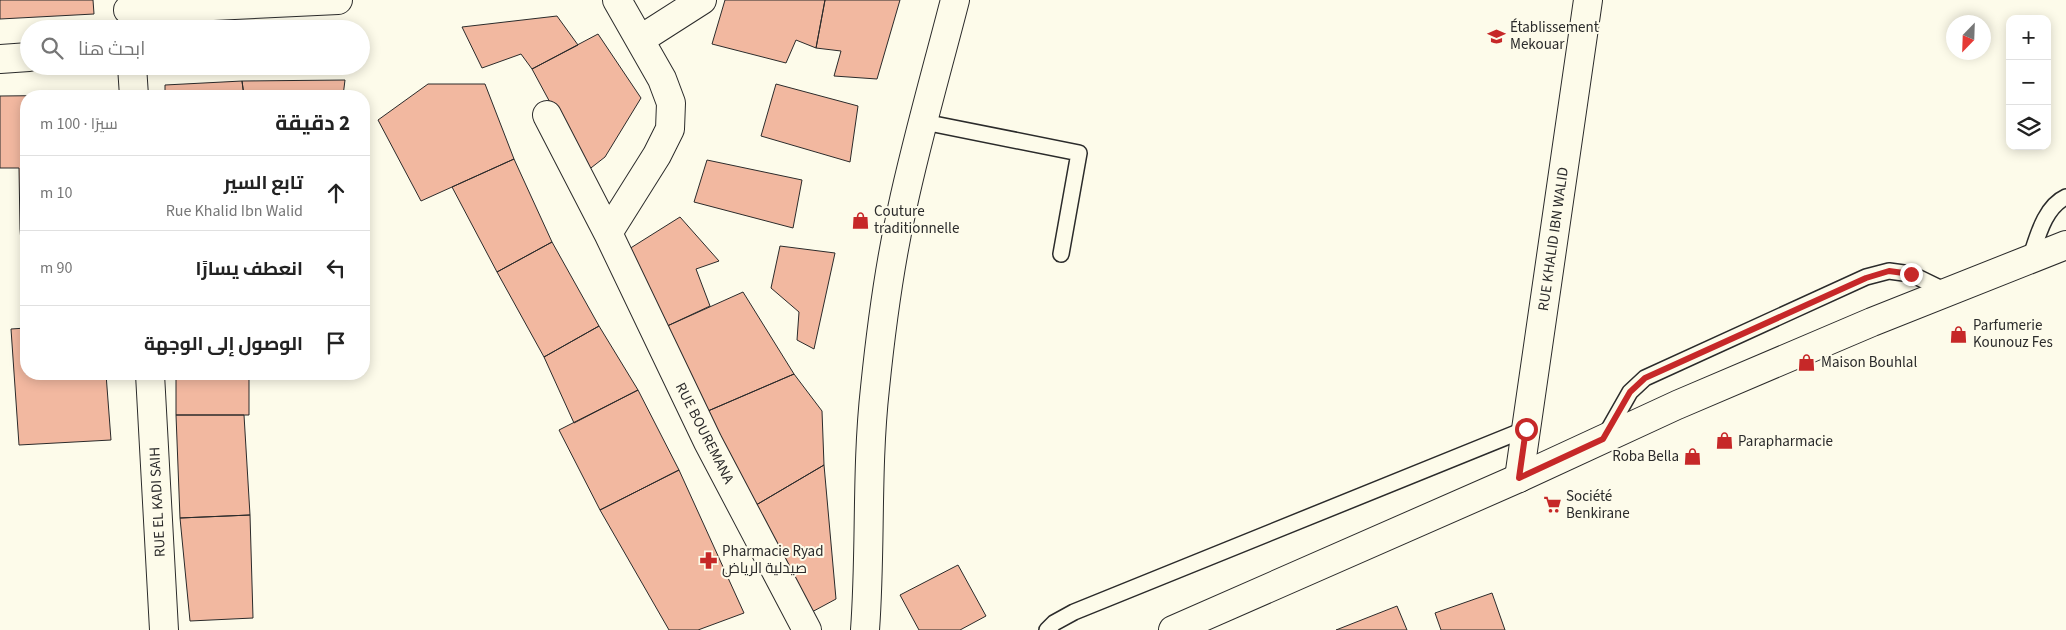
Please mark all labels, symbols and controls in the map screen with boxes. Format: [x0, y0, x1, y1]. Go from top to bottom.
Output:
north arrow [1946, 15, 1991, 60]
map controls [2006, 15, 2051, 150]
button: + [2006, 15, 2051, 60]
place label: Établissement Mekouar [1510, 17, 1599, 55]
search box [20, 20, 370, 75]
school or university icon: Établissement Mekouar [1486, 26, 1506, 46]
icon: search [38, 34, 66, 62]
text: ابحث هنا [78, 36, 145, 63]
button: − [2006, 60, 2051, 105]
button: layers [2006, 105, 2051, 150]
text: 2 دقيقة [275, 108, 350, 138]
text: سيرًا · 100 m [40, 113, 118, 135]
street label: RUE KHALID IBN WALID [1533, 166, 1574, 312]
text: تابع السير [224, 170, 303, 197]
icon: ahead [322, 179, 350, 207]
text: 10 m [40, 182, 72, 204]
text: Rue Khalid Ibn Walid [166, 200, 303, 222]
place label: Couture traditionnelle [874, 201, 959, 239]
shop icon: Couture traditionnelle [850, 210, 870, 230]
icon: left [322, 254, 350, 282]
text: انعطف يسارًا [196, 256, 303, 283]
text: 90 m [40, 257, 72, 279]
route end [1900, 263, 1923, 286]
place label: Parfumerie Kounouz Fes [1973, 315, 2053, 353]
shop icon: Parfumerie Kounouz Fes [1949, 324, 1969, 344]
icon: arrive [322, 329, 350, 357]
text: الوصول إلى الوجهة [144, 331, 303, 358]
shop icon: Maison Bouhlal [1797, 352, 1817, 372]
place label: Maison Bouhlal [1821, 352, 1917, 373]
street label: RUE BOUREMANA [670, 379, 739, 488]
route start [1515, 418, 1538, 441]
shop icon: Parapharmacie [1714, 431, 1734, 451]
place label: Parapharmacie [1738, 431, 1833, 452]
street label: RUE EL KADI SAIH [144, 446, 171, 557]
place label: Roba Bella [1612, 446, 1679, 467]
shop icon: Roba Bella [1683, 446, 1703, 466]
place label: Société Benkirane [1566, 486, 1630, 524]
supermarket icon: Société Benkirane [1542, 495, 1562, 515]
place label: Pharmacie Ryad صيدلية الرياض [722, 541, 824, 579]
pharmacy icon: Pharmacie Ryad صيدلية الرياض [698, 550, 718, 570]

